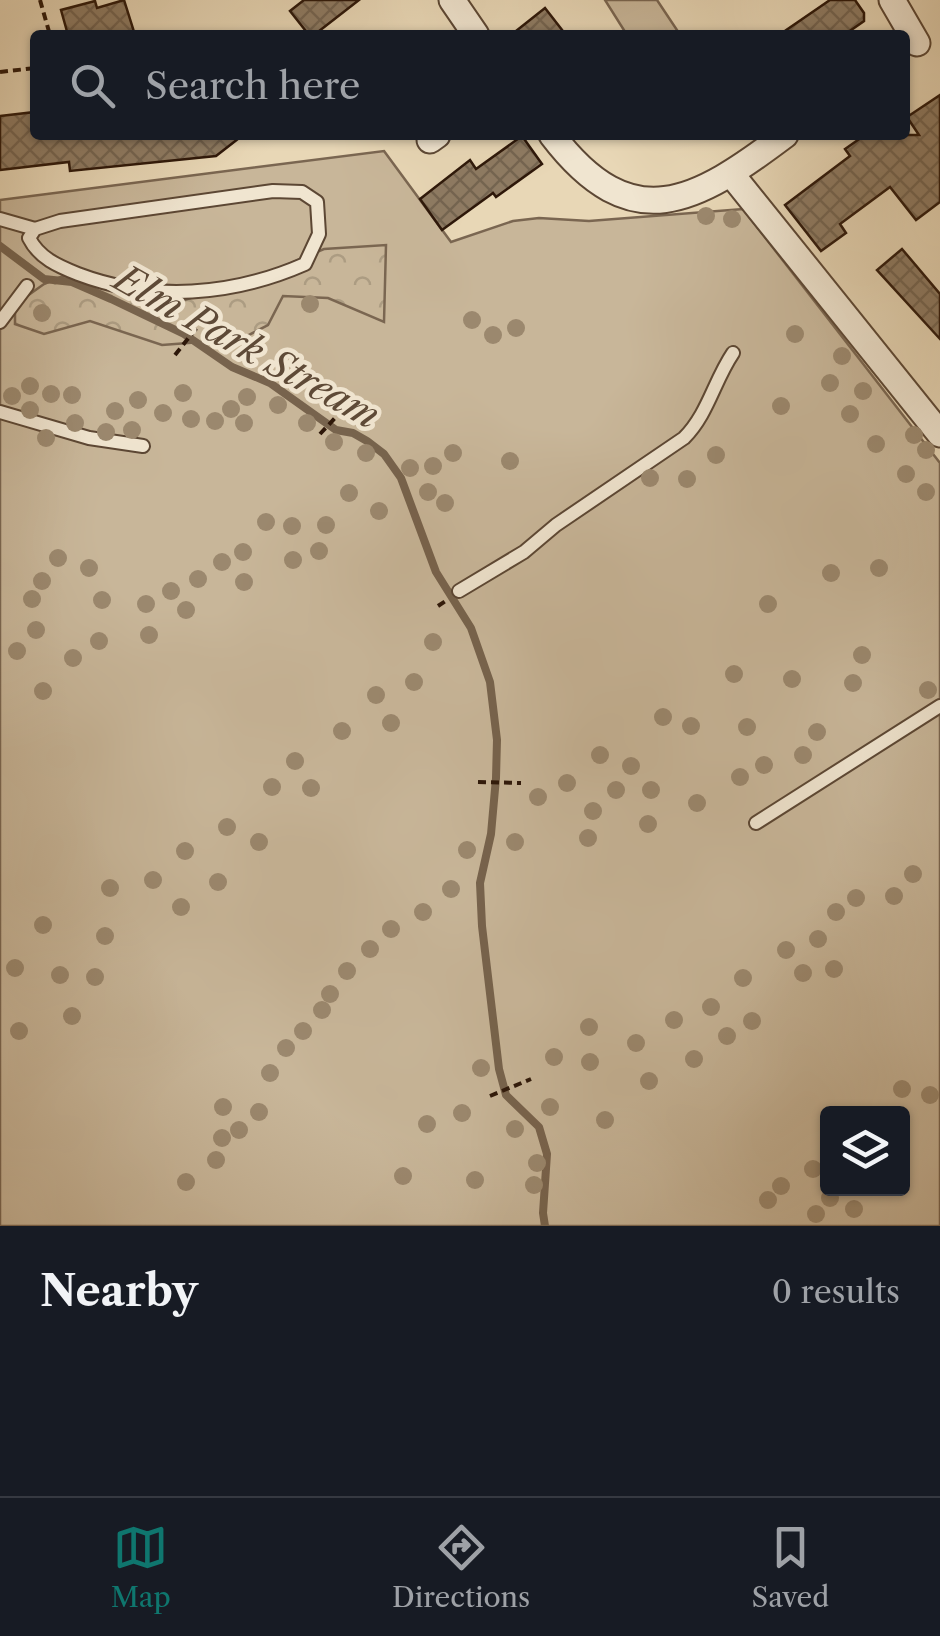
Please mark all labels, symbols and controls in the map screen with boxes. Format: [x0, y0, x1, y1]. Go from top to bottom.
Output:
search box [30, 30, 910, 140]
icon: search [65, 58, 120, 113]
text: Search here [145, 62, 360, 109]
water label: Elm Park Stream [104, 253, 388, 439]
map controls [820, 1106, 910, 1196]
button: layers [820, 1106, 910, 1196]
text: Nearby [40, 1265, 198, 1317]
text: 0 results [772, 1272, 900, 1311]
tab: Map [111, 1520, 171, 1614]
tab: Directions [392, 1520, 530, 1614]
tab: Saved [752, 1520, 829, 1614]

